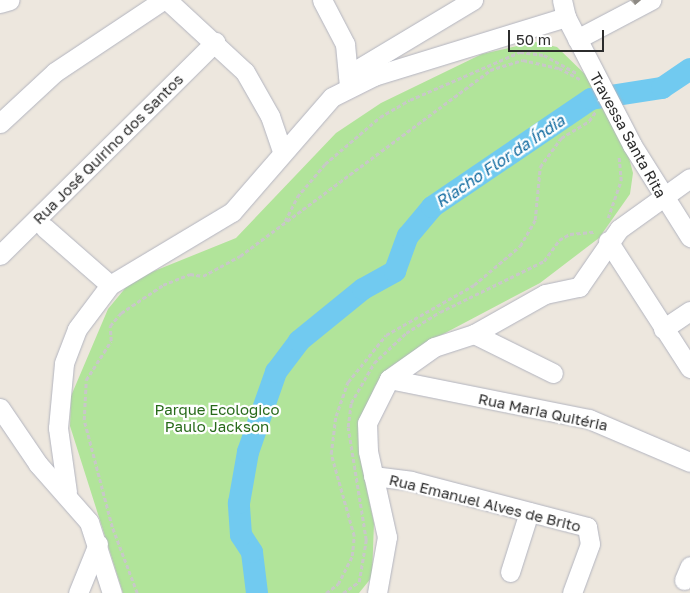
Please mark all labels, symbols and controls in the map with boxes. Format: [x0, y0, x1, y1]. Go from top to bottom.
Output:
scale bar [510, 20, 606, 52]
text: 50 m [516, 30, 551, 48]
street label: Travessa Santa Rita [586, 69, 670, 201]
street label: Rua José Quirino dos Santos [29, 70, 187, 228]
water label: Riacho Flor da Índia [432, 111, 568, 211]
street label: Rua Maria Quitéria [477, 389, 609, 435]
park label: Parque Ecologico Paulo Jackson [155, 400, 279, 435]
street label: Rua Emanuel Alves de Brito [387, 470, 583, 536]

